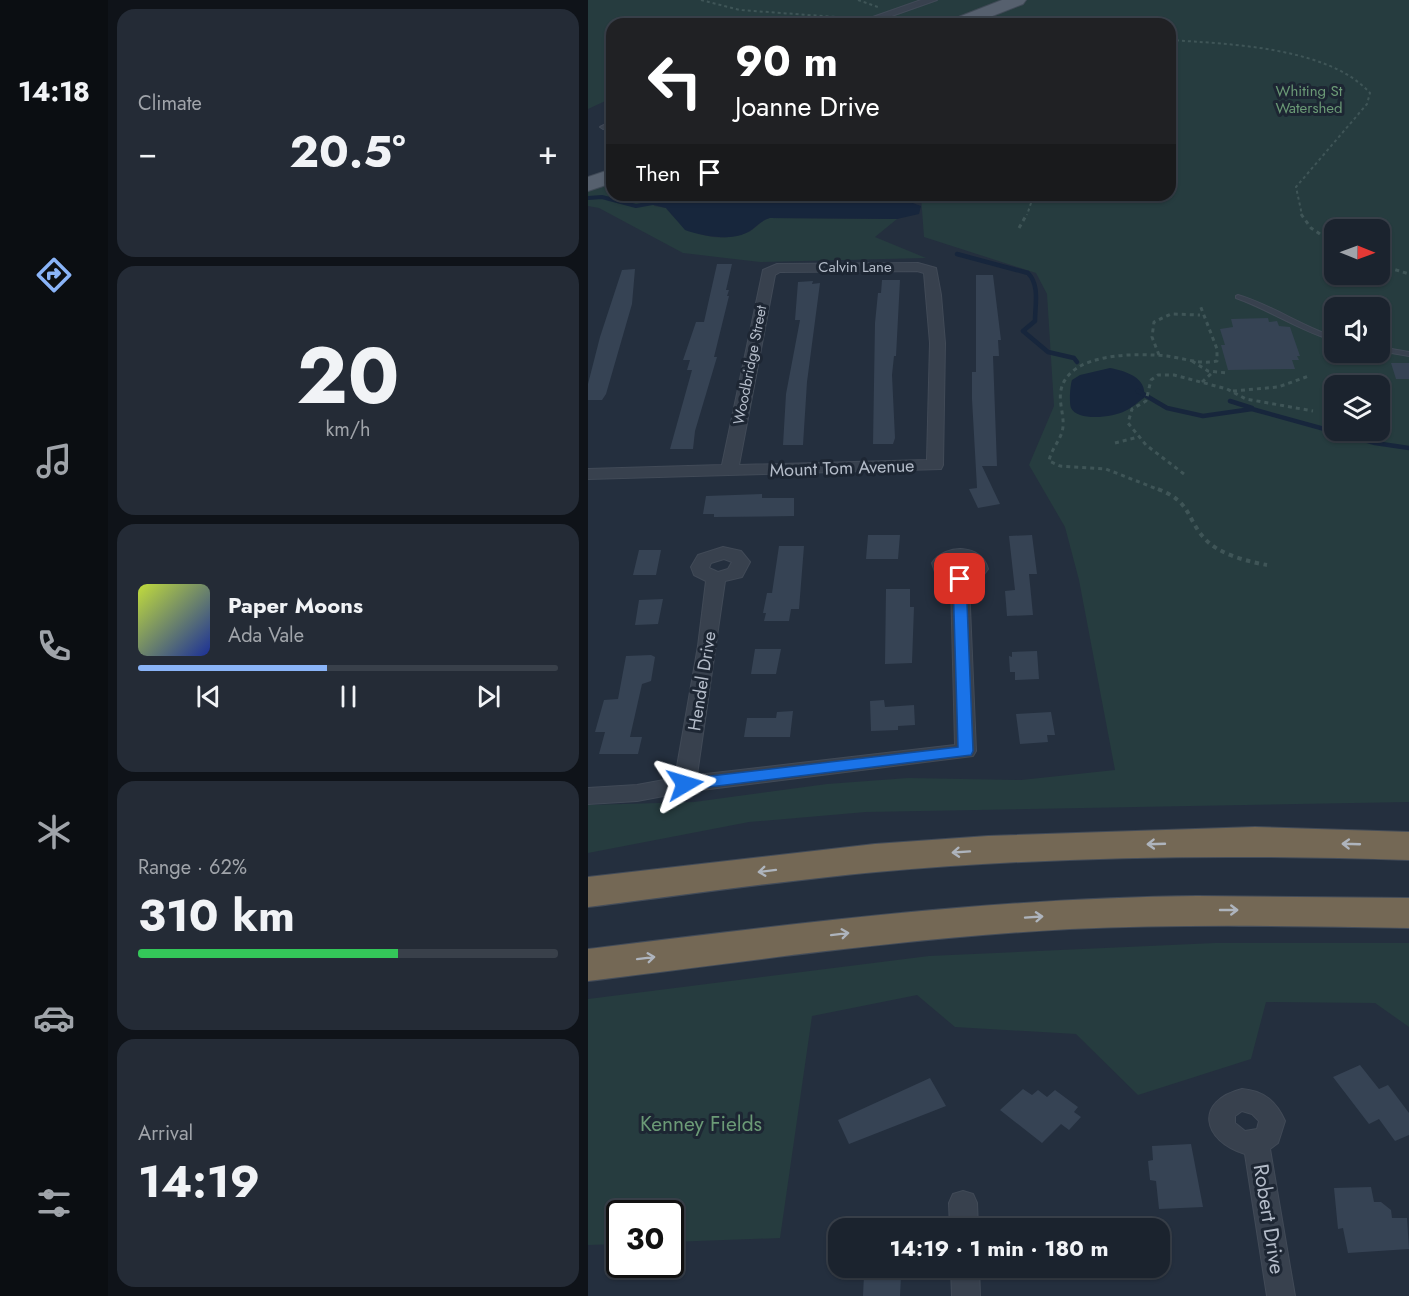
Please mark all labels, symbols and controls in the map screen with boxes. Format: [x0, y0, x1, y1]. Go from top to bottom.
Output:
text: 90 m [735, 31, 838, 92]
icon: left [636, 42, 714, 120]
text: 14:18 [18, 72, 90, 111]
park label: Whiting St Watershed [1275, 80, 1343, 119]
text: Joanne Drive [735, 87, 880, 126]
text: Climate [138, 89, 202, 118]
text: 20.5° [289, 119, 406, 184]
text: − [138, 129, 157, 176]
text: + [538, 129, 558, 176]
icon: arrive [693, 156, 726, 189]
text: Then [636, 157, 681, 189]
north arrow [1324, 219, 1390, 285]
map controls [1324, 219, 1390, 441]
icon: directions [33, 254, 75, 296]
street label: Calvin Lane [818, 256, 892, 278]
button: sound [1324, 297, 1390, 363]
street label: Woodbridge Street [728, 303, 772, 427]
text: 20 [297, 320, 399, 432]
button: layers [1324, 375, 1390, 441]
text: km/h [325, 415, 371, 444]
icon: music [33, 440, 75, 482]
street label: Mount Tom Avenue [769, 452, 915, 484]
pin [934, 553, 985, 604]
icon: arrive [943, 562, 976, 595]
text: Paper Moons [228, 589, 363, 621]
text: Ada Vale [228, 621, 304, 650]
icon: phone [33, 625, 75, 667]
street label: Hendel Drive [681, 629, 723, 733]
icon: previous [192, 680, 225, 713]
icon: pause [332, 680, 365, 713]
icon: next [472, 680, 505, 713]
position arrow [653, 752, 717, 816]
icon: climate [33, 811, 75, 853]
one-way arrow [1146, 838, 1166, 850]
one-way arrow [1341, 839, 1361, 850]
one-way arrow [951, 847, 971, 858]
text: Range · 62% [138, 853, 247, 882]
one-way arrow [757, 866, 777, 877]
text: 310 km [138, 883, 295, 948]
one-way arrow [1218, 904, 1238, 916]
one-way arrow [1023, 911, 1043, 922]
one-way arrow [829, 928, 849, 939]
one-way arrow [636, 952, 655, 963]
icon: car [33, 997, 75, 1039]
park label: Kenney Fields [640, 1109, 762, 1139]
text: Arrival [138, 1119, 193, 1148]
text: 14:19 [138, 1149, 260, 1214]
street label: Robert Drive [1245, 1162, 1293, 1276]
icon: filters [33, 1182, 75, 1224]
speed limit sign: 30 [606, 1200, 684, 1278]
text: 14:19 · 1 min · 180 m [890, 1232, 1108, 1264]

